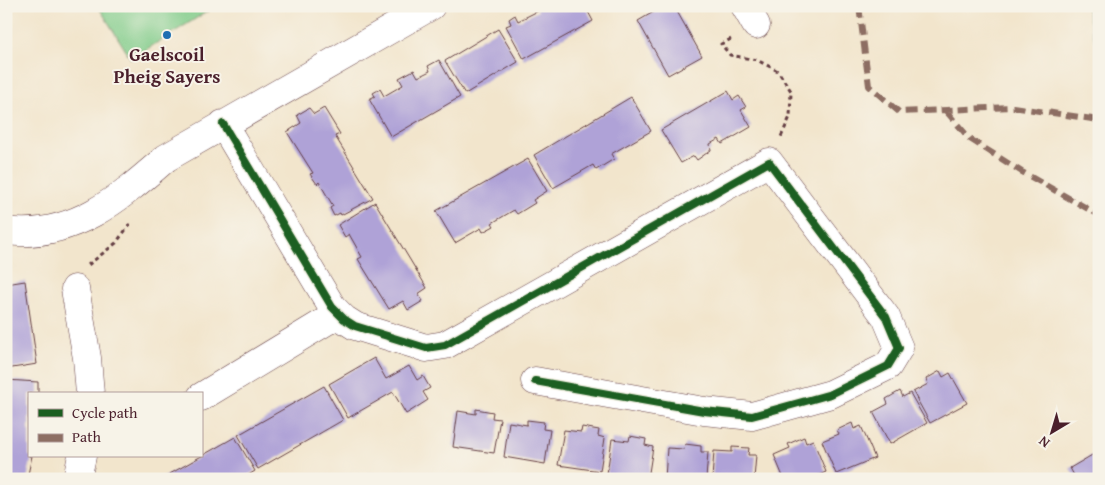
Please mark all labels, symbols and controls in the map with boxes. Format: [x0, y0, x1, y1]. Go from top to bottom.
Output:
marker: Gaelscoil Pheig Sayers [161, 29, 173, 41]
place label: Gaelscoil Pheig Sayers [114, 40, 221, 90]
legend [28, 392, 202, 458]
text: Cycle path [72, 402, 138, 423]
north arrow [1028, 408, 1078, 458]
text: Path [72, 426, 101, 447]
text: N [1034, 431, 1054, 453]

